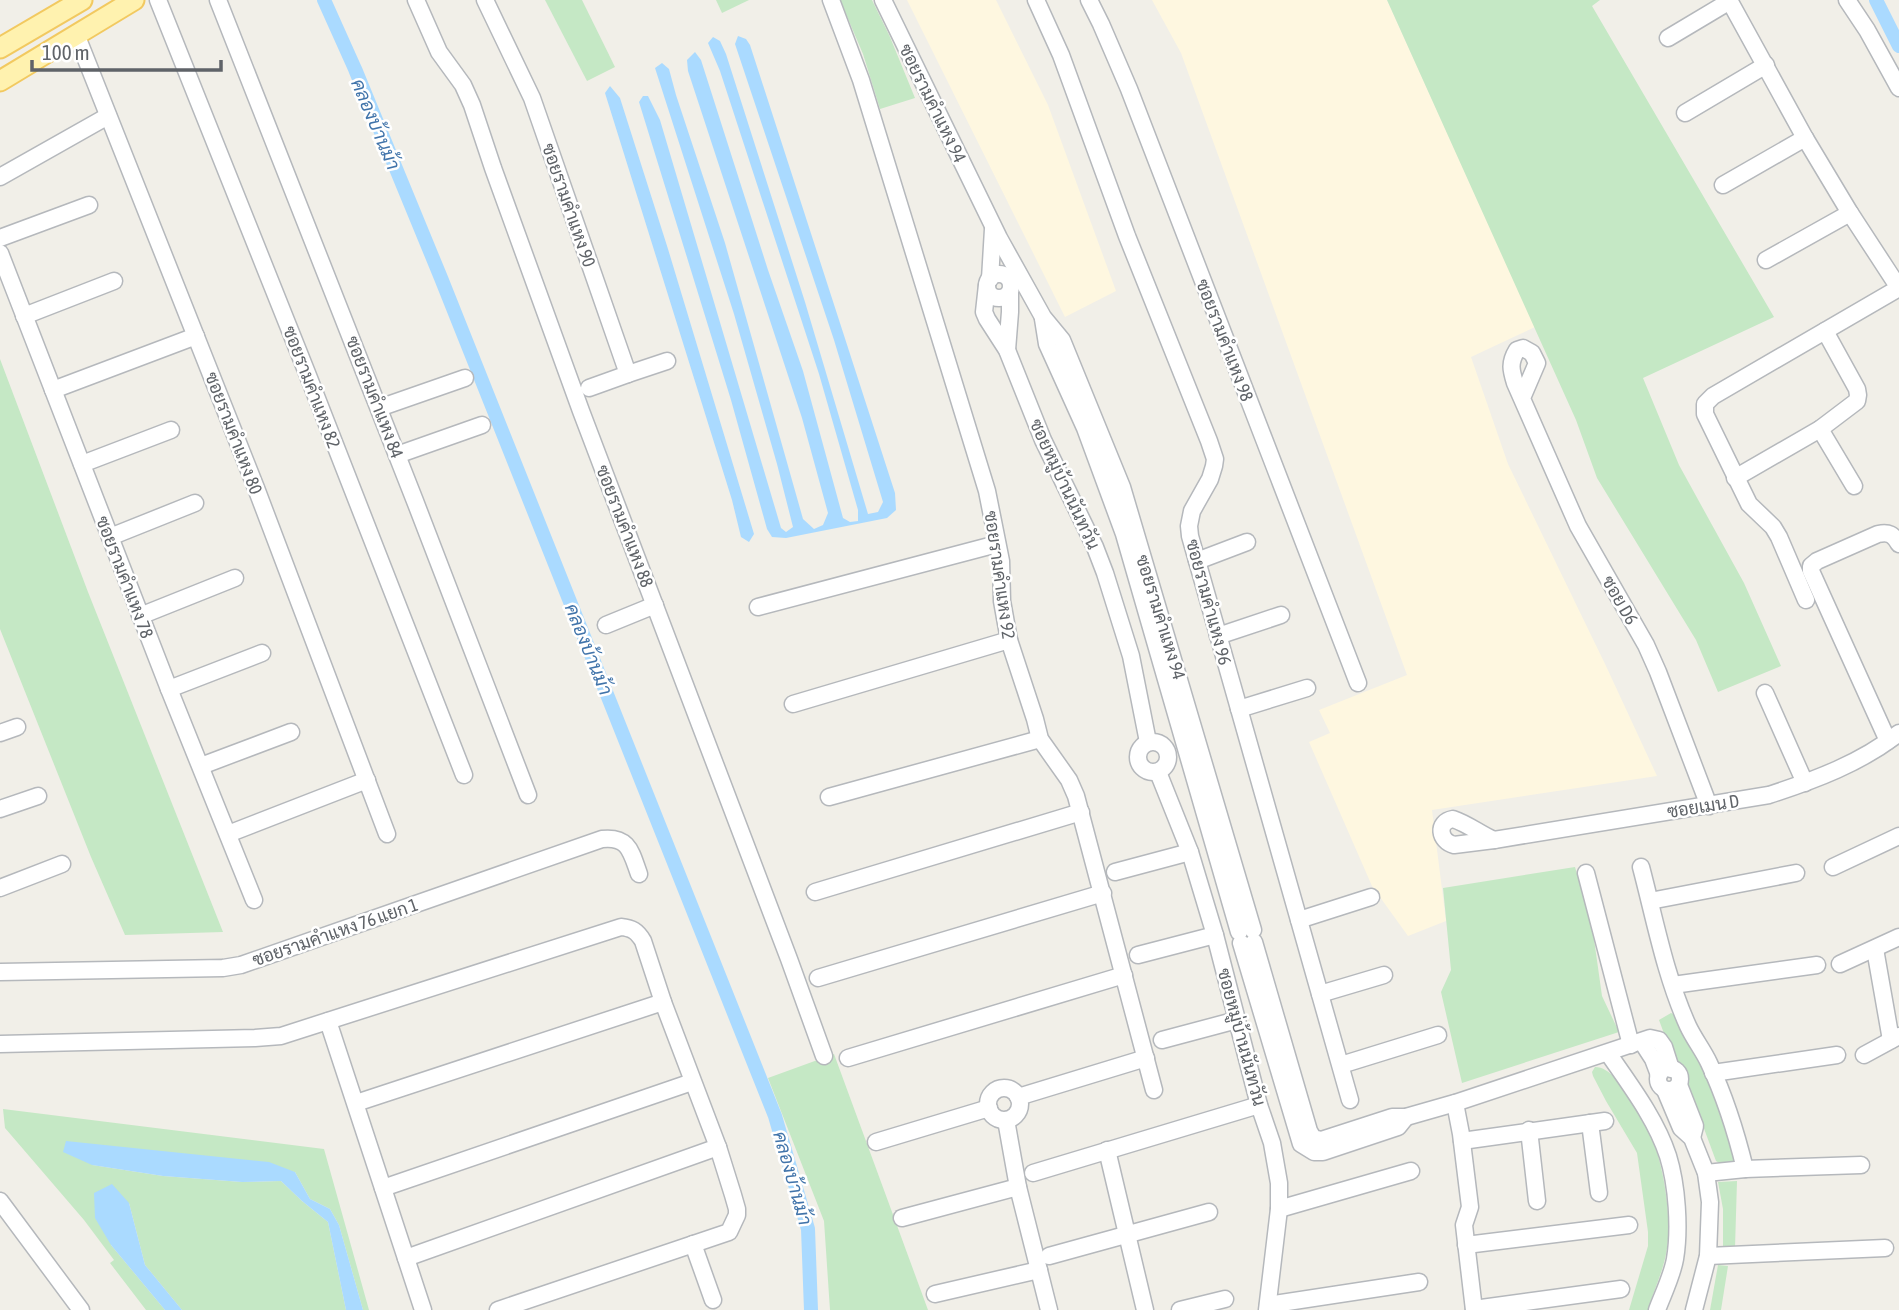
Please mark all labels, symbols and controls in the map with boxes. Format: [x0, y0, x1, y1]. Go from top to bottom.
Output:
scale bar [32, 28, 220, 72]
text: 100 m [42, 40, 90, 64]
street label: ซอยรามคําแหง 94 [895, 40, 971, 166]
water label: คลองบ้านม้า [347, 75, 405, 173]
street label: ซอยรามคำแหง 90 [538, 140, 600, 270]
street label: ซอยรามคําแหง 98 [1192, 276, 1258, 404]
street label: ซอยรามคำแหง 82 [279, 323, 345, 451]
street label: ซอยรามคำแหง 84 [342, 333, 408, 461]
street label: ซอยรามคำแหง 80 [201, 369, 267, 497]
street label: ซอยหมู่บ้านนันทวัน [1023, 415, 1105, 554]
street label: ซอยรามคำแหง 88 [592, 462, 658, 590]
street label: ซอยรามคําแหง 92 [981, 509, 1019, 641]
street label: ซอยรามคำแหง 78 [92, 513, 158, 641]
street label: ซอยรามคําแหง 96 [1182, 537, 1236, 667]
street label: ซอยรามคําแหง 94 [1132, 552, 1190, 682]
street label: ซอย D6 [1598, 572, 1642, 628]
water label: คลองบ้านม้า [561, 600, 617, 698]
street label: ซอยเมน D [1666, 790, 1740, 822]
street label: ซอยรามคำแหง 76 แยก 1 [249, 894, 421, 970]
street label: ซอยหมู่บ้านนันทวัน [1211, 966, 1271, 1109]
water label: คลองบ้านม้า [769, 1128, 817, 1228]

